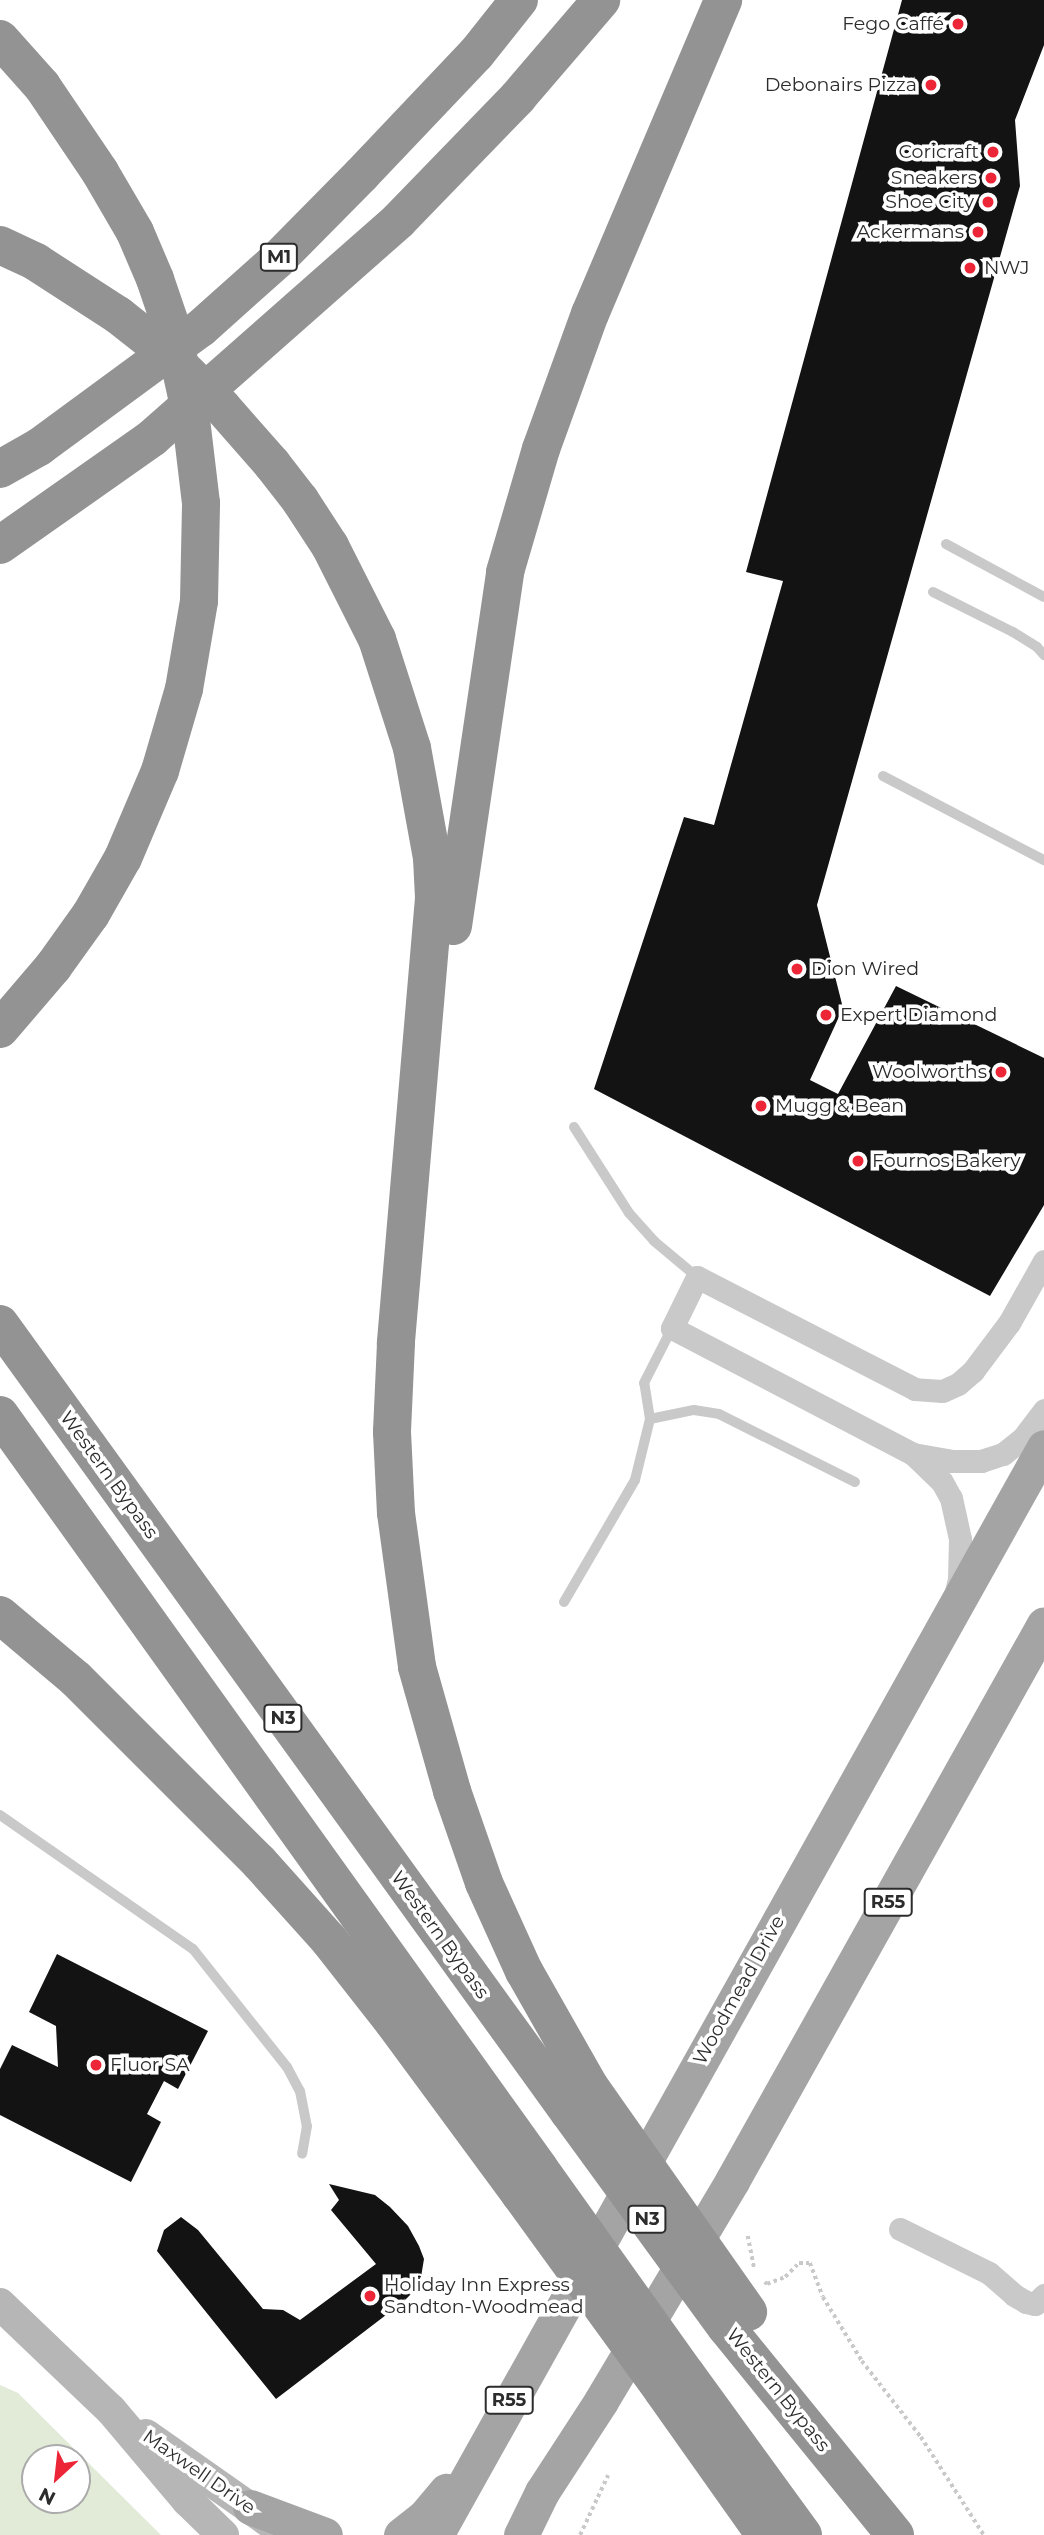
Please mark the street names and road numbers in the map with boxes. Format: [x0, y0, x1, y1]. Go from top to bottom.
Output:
road number: M1 [260, 243, 298, 272]
street label: Western Bypass [55, 1407, 163, 1543]
road number: N3 [262, 1703, 304, 1732]
street label: Western Bypass [386, 1867, 494, 2003]
road number: R55 [864, 1888, 912, 1916]
street label: Woodmead Drive [689, 1911, 789, 2069]
road number: N3 [626, 2204, 668, 2234]
street label: Western Bypass [721, 2324, 835, 2456]
road number: R55 [484, 2386, 534, 2414]
street label: Maxwell Drive [138, 2425, 260, 2519]

